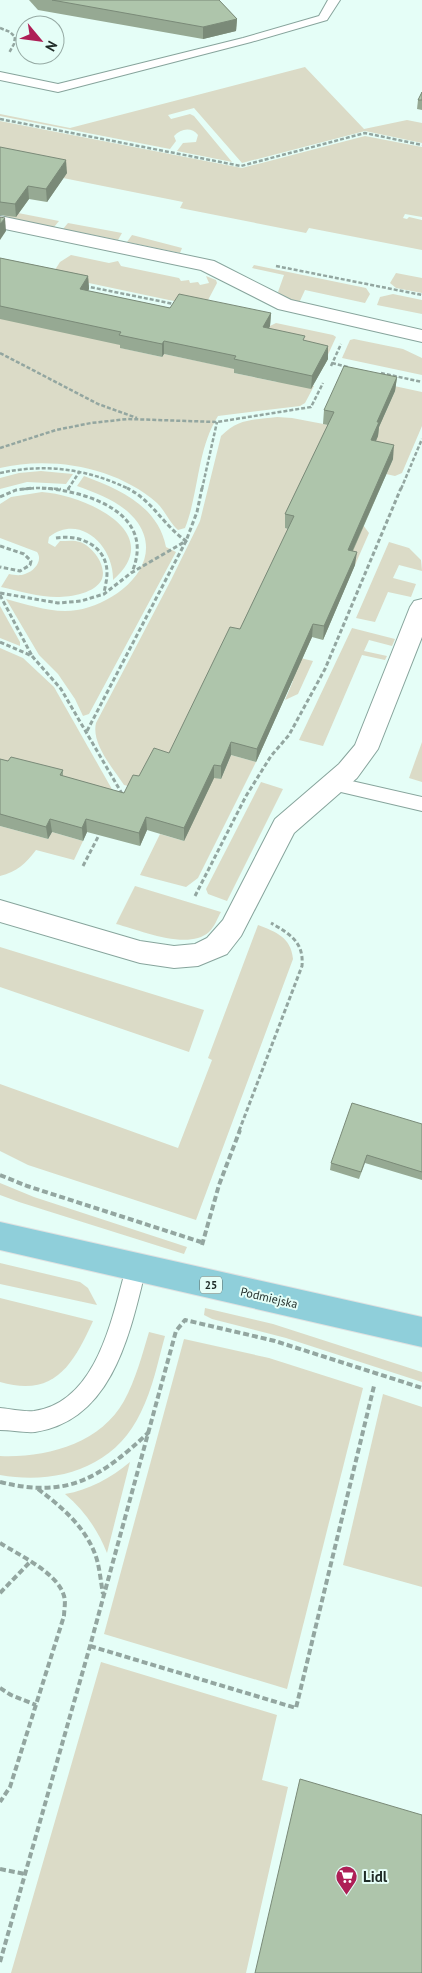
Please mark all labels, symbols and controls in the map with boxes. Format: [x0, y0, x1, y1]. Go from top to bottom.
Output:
north arrow [15, 15, 65, 65]
text: N [41, 38, 61, 55]
road number: 25 [200, 1276, 222, 1294]
street label: Podmiejska [239, 1284, 299, 1311]
supermarket icon: Lidl [335, 1865, 359, 1896]
place label: Lidl [363, 1867, 388, 1886]

